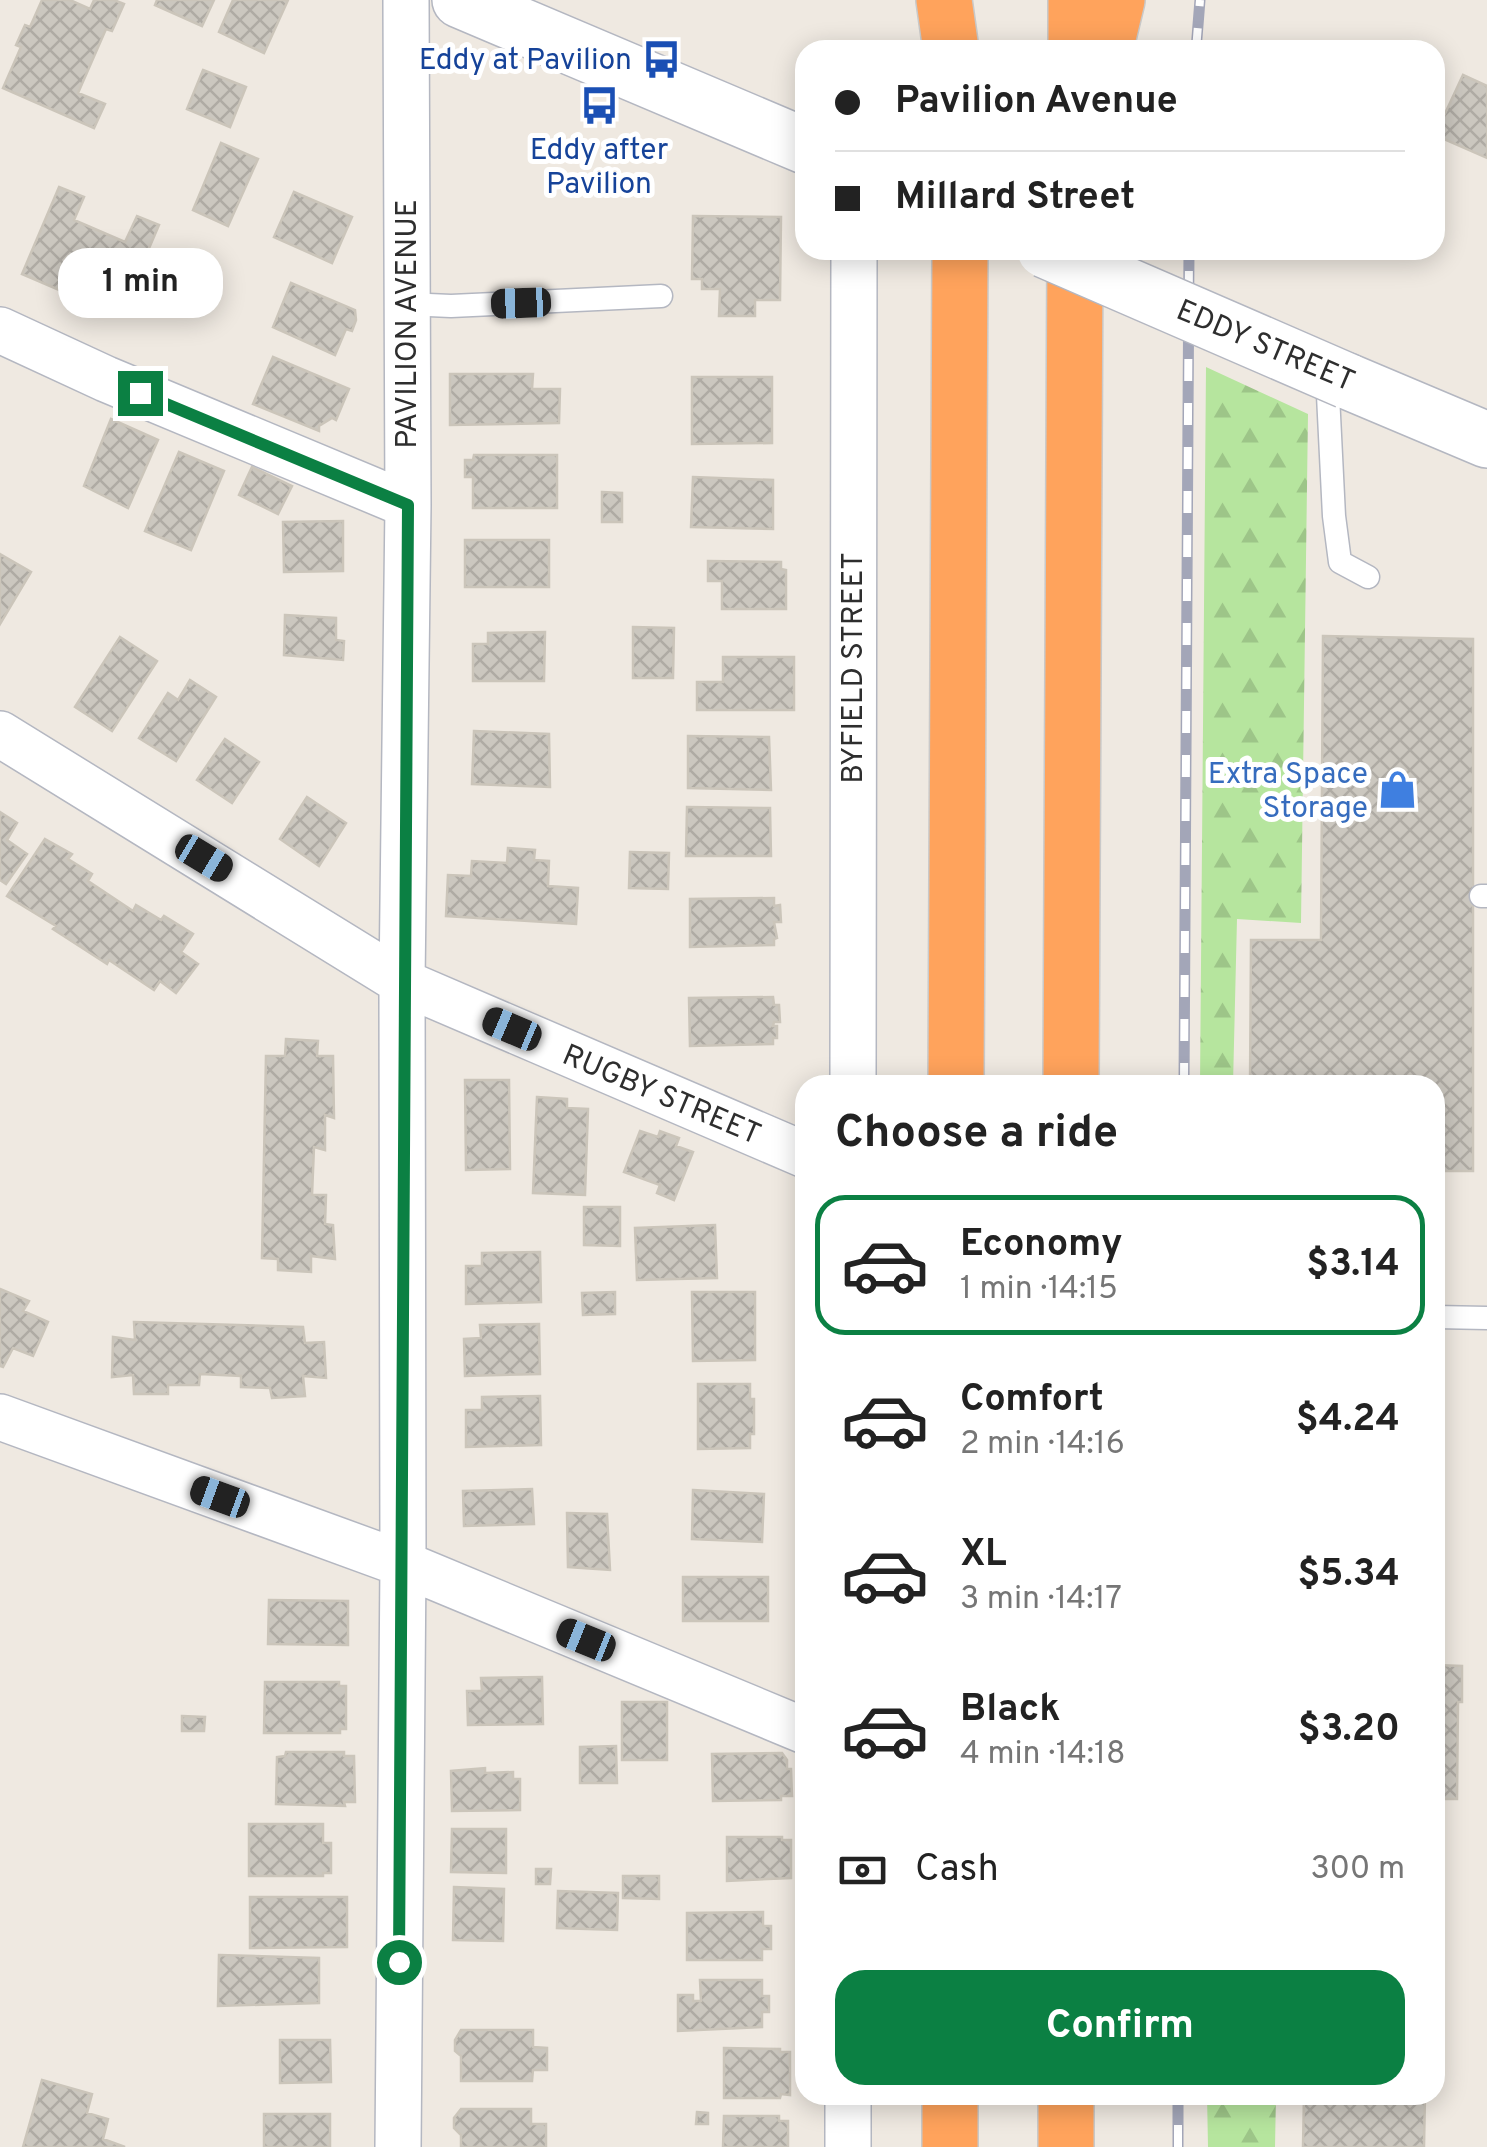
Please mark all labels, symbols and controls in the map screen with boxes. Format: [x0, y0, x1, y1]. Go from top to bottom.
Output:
bus stop icon: Eddy at Pavilion [641, 38, 683, 80]
place label: Eddy at Pavilion [419, 43, 632, 80]
text: Pavilion Avenue [895, 78, 1178, 127]
bus stop icon: Eddy after Pavilion [578, 84, 620, 126]
place label: Eddy after Pavilion [530, 133, 669, 204]
text: Millard Street [895, 174, 1135, 223]
street label: PAVILION AVENUE [390, 199, 427, 449]
callout: 1 min [58, 248, 222, 318]
text: 1 min [102, 263, 179, 303]
car [490, 287, 552, 319]
street label: EDDY STREET [1170, 293, 1360, 401]
route end [118, 371, 163, 416]
street label: BYFIELD STREET [836, 552, 873, 784]
place label: Extra Space Storage [1208, 757, 1368, 828]
shop icon: Extra Space Storage [1377, 769, 1419, 811]
car [171, 830, 237, 886]
car [479, 1003, 545, 1055]
street label: RUGBY STREET [556, 1038, 766, 1155]
text: Choose a ride [835, 1106, 1118, 1163]
icon: car [840, 1220, 930, 1310]
text: Economy [960, 1221, 1122, 1270]
text: $3.14 [1306, 1241, 1400, 1290]
text: 1 min · 14:15 [960, 1270, 1118, 1310]
icon: car [840, 1375, 930, 1465]
text: Comfort [960, 1376, 1104, 1425]
text: $4.24 [1296, 1396, 1400, 1445]
text: 2 min · 14:16 [960, 1425, 1125, 1465]
car [187, 1473, 253, 1521]
icon: car [840, 1530, 930, 1620]
text: XL [960, 1531, 1007, 1580]
text: $5.34 [1297, 1551, 1400, 1600]
text: 3 min · 14:17 [960, 1580, 1122, 1620]
car [553, 1615, 619, 1665]
icon: car [840, 1685, 930, 1775]
text: Black [960, 1686, 1060, 1735]
text: $3.20 [1298, 1706, 1400, 1755]
text: 4 min · 14:18 [960, 1735, 1126, 1775]
icon: cash [835, 1843, 890, 1898]
text: Cash [915, 1846, 999, 1895]
text: 300 m [1311, 1850, 1405, 1890]
route start [377, 1940, 422, 1985]
button: Confirm [835, 1970, 1405, 2085]

